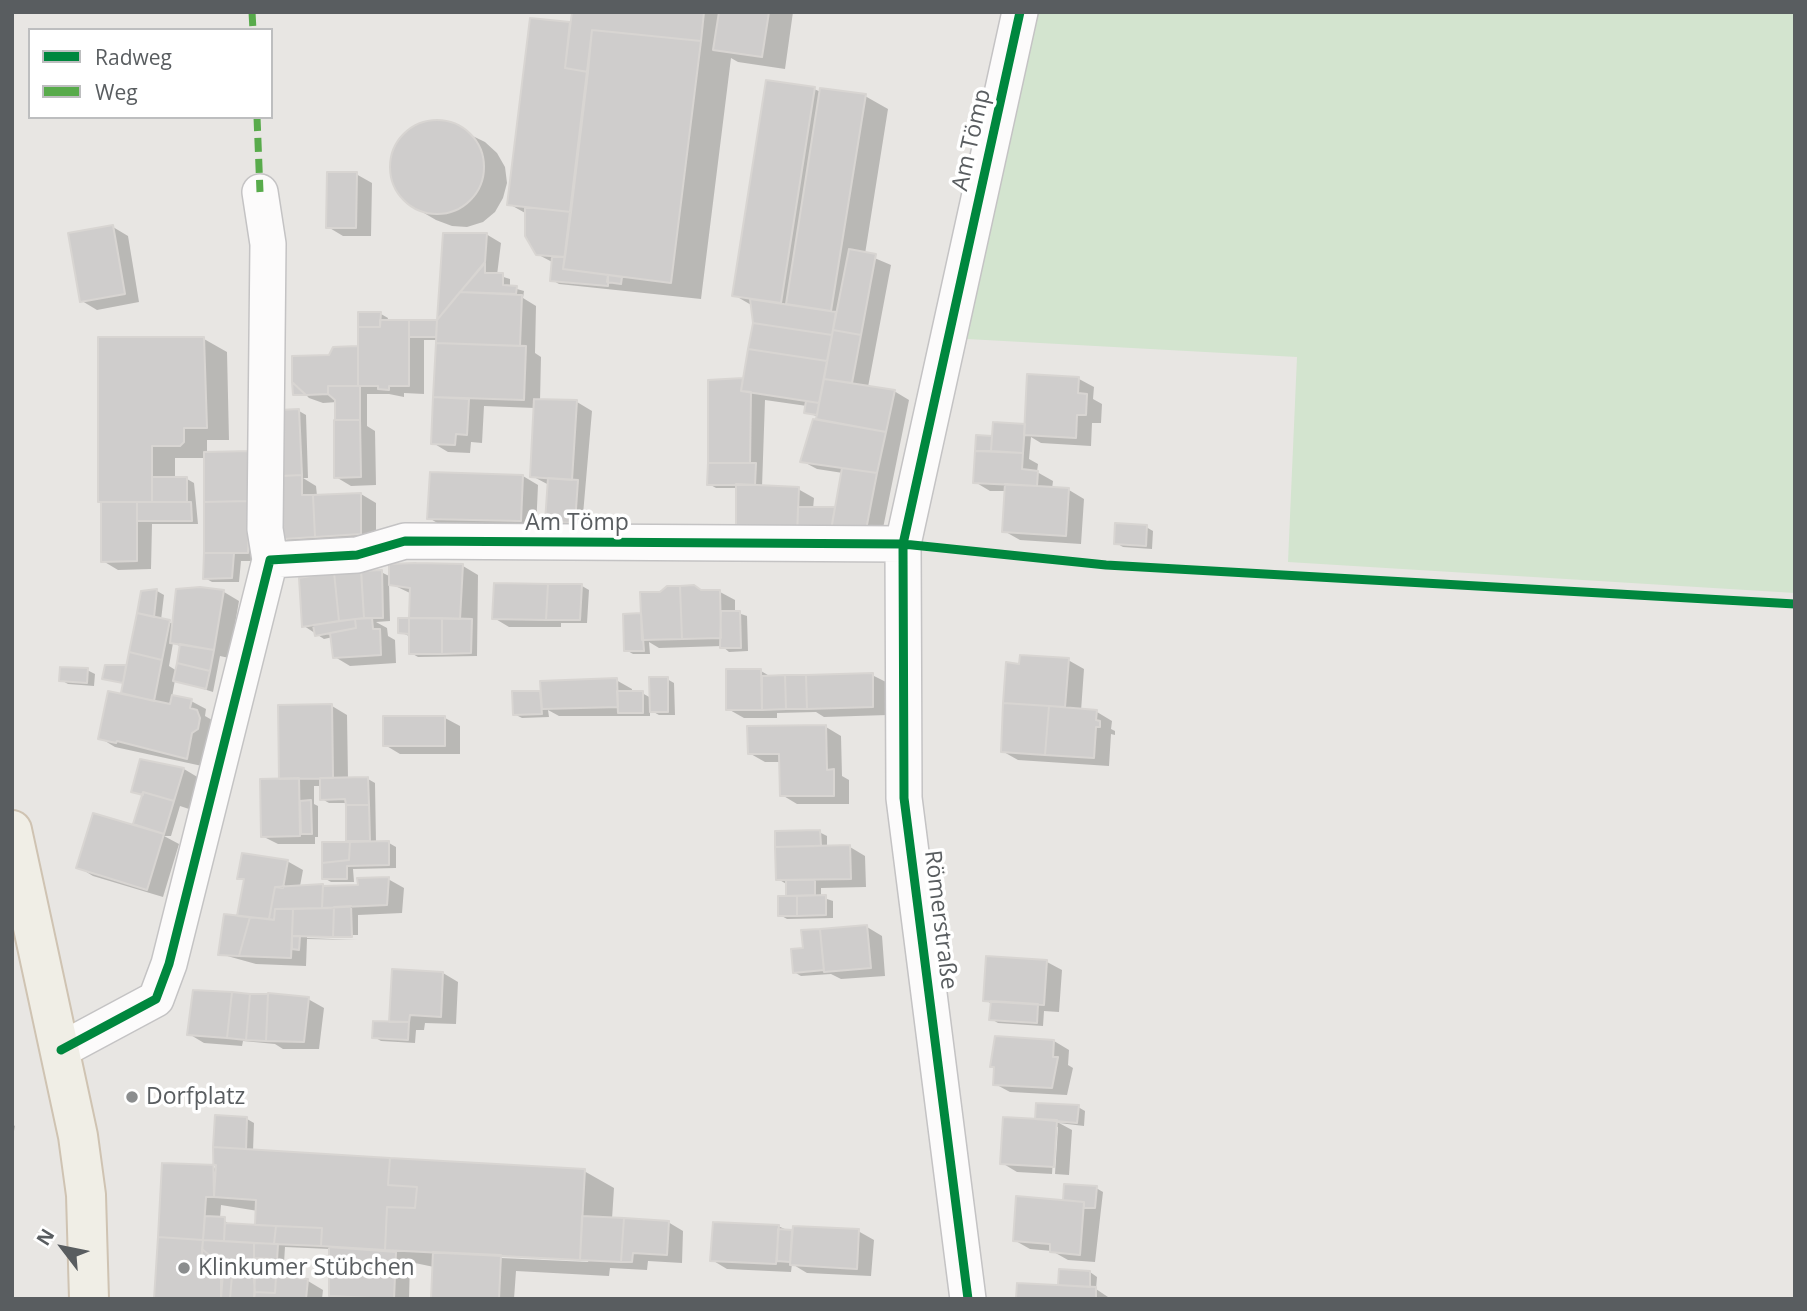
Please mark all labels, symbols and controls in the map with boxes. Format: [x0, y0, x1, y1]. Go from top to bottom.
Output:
legend [28, 28, 273, 119]
text: Radweg [95, 43, 172, 71]
text: Weg [95, 78, 138, 106]
street label: Am Tömp [947, 86, 997, 194]
street label: Am Tömp [525, 509, 629, 537]
street label: Römerstraße [918, 849, 962, 991]
place label: Dorfplatz [146, 1083, 245, 1111]
marker: Dorfplatz [124, 1089, 140, 1105]
north arrow [28, 1213, 98, 1283]
text: N [30, 1223, 60, 1250]
place label: Klinkumer Stübchen [198, 1254, 415, 1282]
marker: Klinkumer Stübchen [176, 1260, 192, 1276]

